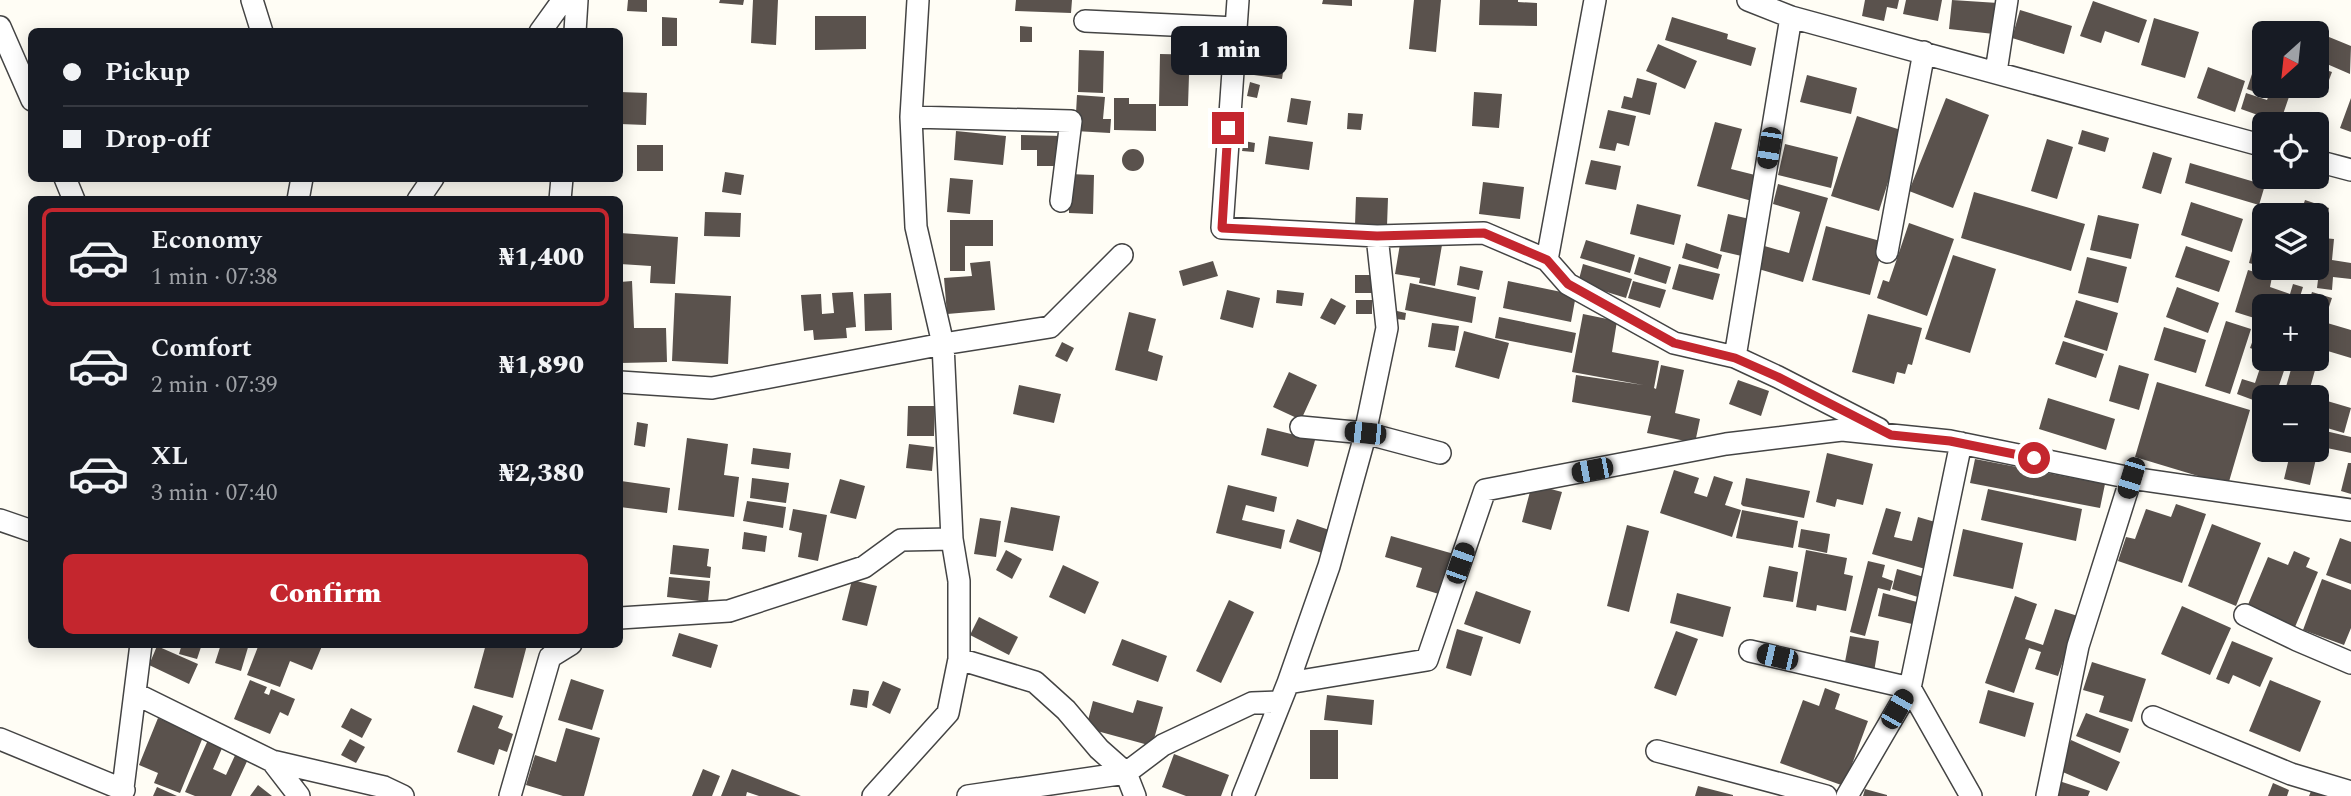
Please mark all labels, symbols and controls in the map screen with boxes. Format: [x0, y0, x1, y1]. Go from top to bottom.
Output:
north arrow [2252, 21, 2329, 98]
map controls [2252, 21, 2329, 462]
callout: 1 min [1170, 26, 1286, 76]
text: 1 min [1197, 33, 1261, 68]
text: Pickup [105, 52, 190, 92]
route end [1212, 112, 1244, 144]
button: locate [2252, 112, 2329, 189]
text: Drop-off [105, 119, 210, 159]
car [1756, 126, 1783, 170]
button: layers [2252, 203, 2329, 280]
text: Economy [151, 220, 261, 260]
icon: car [67, 226, 130, 289]
text: ₦1,400 [499, 237, 584, 277]
text: 1 min · 07:38 [151, 260, 278, 295]
button: + [2252, 294, 2329, 371]
text: Comfort [151, 328, 252, 368]
icon: car [67, 334, 130, 397]
text: ₦1,890 [499, 345, 584, 385]
text: 2 min · 07:39 [151, 368, 278, 403]
button: − [2252, 385, 2329, 462]
car [1344, 420, 1387, 446]
text: XL [151, 436, 188, 476]
icon: car [67, 442, 130, 505]
route start [2018, 442, 2050, 474]
text: ₦2,380 [499, 453, 584, 493]
car [2115, 455, 2148, 501]
car [1570, 456, 1615, 484]
text: 3 min · 07:40 [151, 476, 278, 511]
car [1444, 540, 1477, 586]
button: Confirm [63, 554, 588, 634]
car [1755, 642, 1800, 672]
car [1878, 686, 1917, 732]

